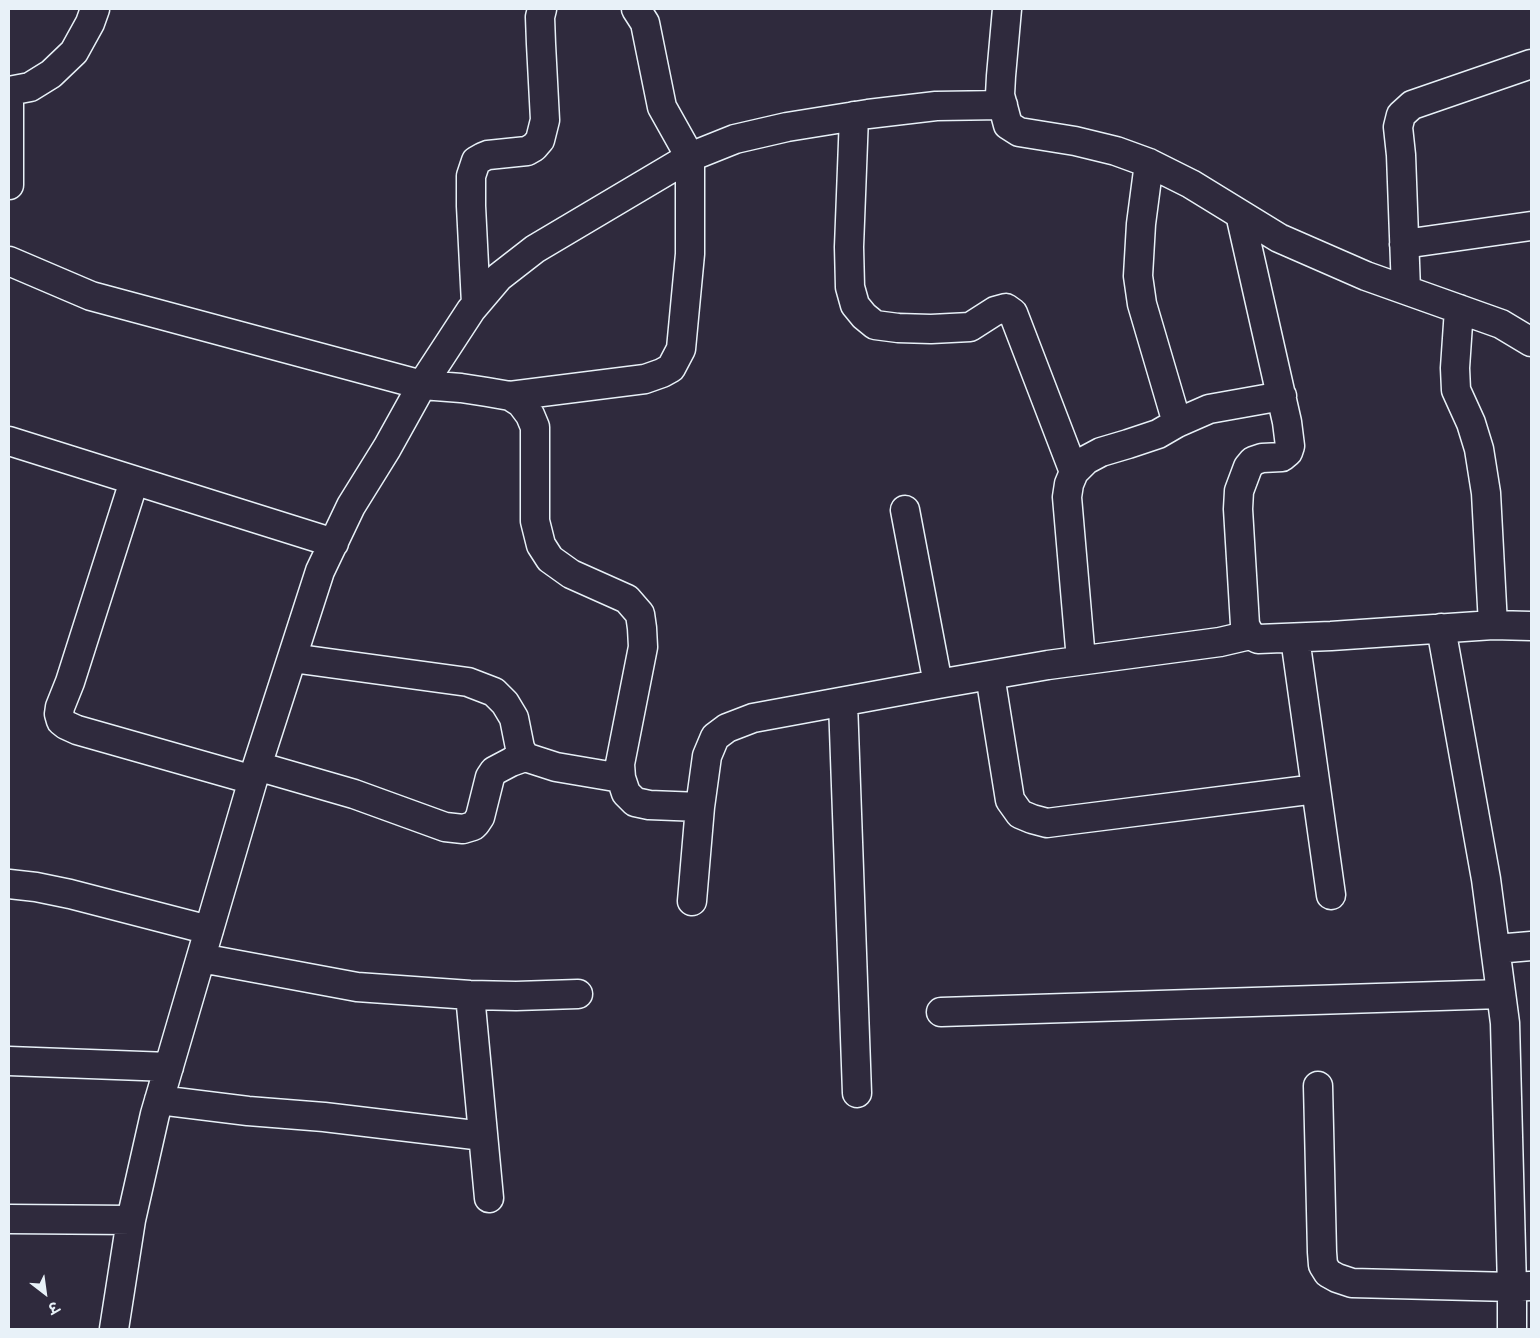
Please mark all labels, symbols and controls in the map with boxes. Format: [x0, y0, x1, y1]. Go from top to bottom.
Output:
north arrow [20, 1268, 70, 1318]
text: उ [43, 1295, 62, 1318]

